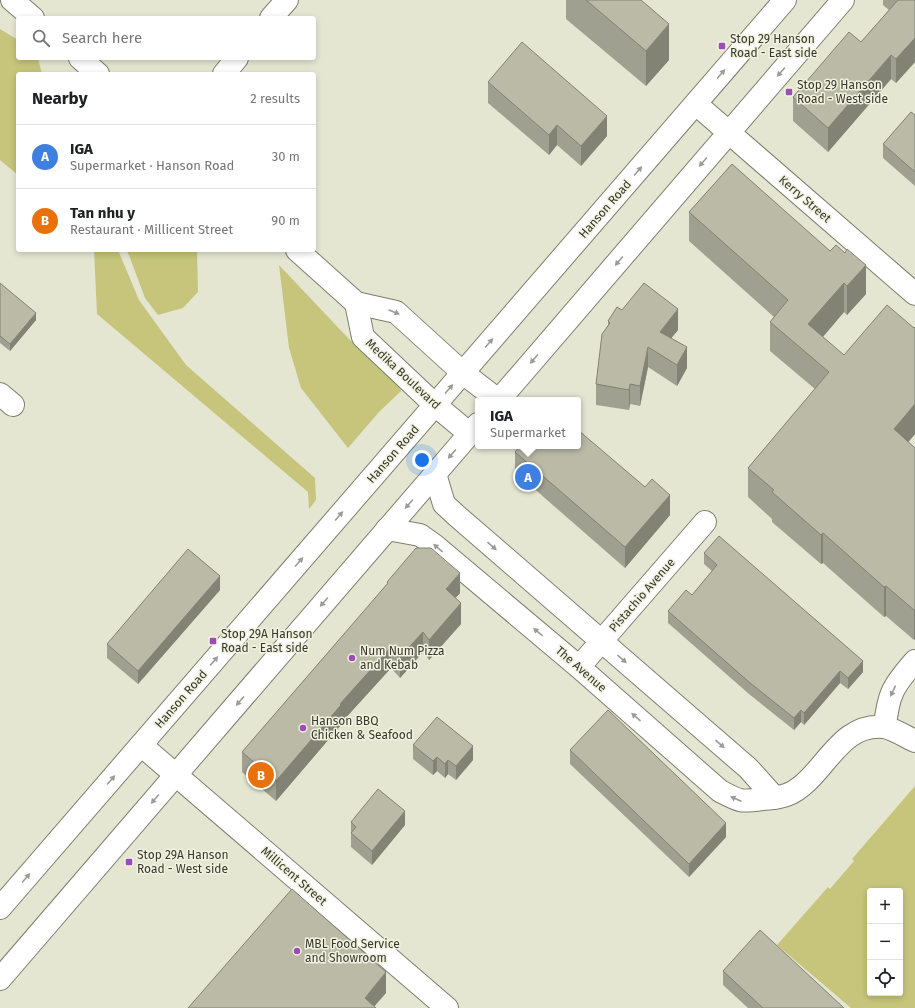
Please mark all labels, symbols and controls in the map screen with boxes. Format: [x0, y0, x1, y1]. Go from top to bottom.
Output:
search box [16, 16, 316, 60]
icon: search [30, 27, 52, 49]
text: Search here [62, 29, 142, 47]
place label: Stop 29 Hanson Road - East side [730, 32, 817, 60]
marker: Stop 29 Hanson Road - East side [717, 41, 727, 51]
one-way arrow [776, 67, 786, 77]
one-way arrow [717, 69, 726, 80]
place label: Stop 29 Hanson Road - West side [797, 78, 888, 106]
marker: Stop 29 Hanson Road - West side [784, 87, 794, 97]
text: Nearby [32, 88, 87, 109]
text: 2 results [250, 91, 300, 106]
text: IGA [70, 140, 93, 158]
text: A [41, 149, 49, 164]
text: 30 m [272, 149, 300, 164]
one-way arrow [699, 157, 708, 167]
text: Supermarket · Hanson Road [70, 158, 234, 173]
one-way arrow [633, 165, 642, 176]
street label: Kerry Street [776, 173, 834, 226]
street label: Hanson Road [576, 177, 634, 241]
text: Tan nhu y [70, 204, 135, 222]
text: B [41, 213, 49, 228]
text: 90 m [271, 213, 300, 228]
text: Restaurant · Millicent Street [70, 222, 233, 237]
one-way arrow [614, 255, 623, 266]
one-way arrow [388, 310, 400, 316]
street label: Medika Boulevard [363, 336, 443, 412]
one-way arrow [484, 338, 493, 348]
one-way arrow [529, 354, 538, 364]
one-way arrow [445, 384, 454, 394]
popup [475, 397, 581, 449]
text: IGA [490, 407, 513, 425]
street label: Hanson Road [364, 422, 422, 486]
text: Supermarket [490, 425, 566, 440]
one-way arrow [448, 449, 457, 459]
your location [412, 450, 432, 470]
pin: A [515, 462, 541, 492]
one-way arrow [405, 498, 414, 509]
one-way arrow [334, 511, 343, 521]
one-way arrow [486, 542, 497, 551]
one-way arrow [433, 544, 444, 553]
street label: Pistachio Avenue [606, 555, 678, 635]
one-way arrow [294, 557, 303, 567]
one-way arrow [320, 597, 329, 608]
place label: Stop 29A Hanson Road - East side [221, 627, 312, 655]
one-way arrow [533, 628, 543, 637]
marker: Stop 29A Hanson Road - East side [208, 636, 218, 646]
street label: The Avenue [553, 643, 609, 695]
place label: Num Num Pizza and Kebab [360, 644, 444, 672]
marker: Num Num Pizza and Kebab [347, 653, 357, 663]
one-way arrow [209, 655, 218, 666]
one-way arrow [616, 655, 627, 664]
street label: Hanson Road [152, 667, 210, 731]
one-way arrow [890, 685, 896, 697]
one-way arrow [235, 696, 244, 706]
one-way arrow [631, 713, 642, 722]
place label: Hanson BBQ Chicken & Seafood [311, 714, 413, 742]
marker: Hanson BBQ Chicken & Seafood [298, 723, 308, 733]
one-way arrow [715, 739, 725, 748]
pin: B [248, 760, 274, 790]
one-way arrow [106, 775, 115, 785]
one-way arrow [150, 794, 159, 805]
one-way arrow [731, 796, 742, 802]
street label: Millicent Street [258, 844, 330, 909]
place label: Stop 29A Hanson Road - West side [137, 848, 228, 876]
marker: Stop 29A Hanson Road - West side [124, 857, 134, 867]
one-way arrow [21, 873, 30, 884]
map controls [867, 888, 903, 996]
button: + [867, 888, 903, 924]
button: − [867, 924, 903, 960]
place label: MBL Food Service and Showroom [305, 937, 400, 965]
marker: MBL Food Service and Showroom [292, 946, 302, 956]
button: locate [867, 960, 903, 996]

